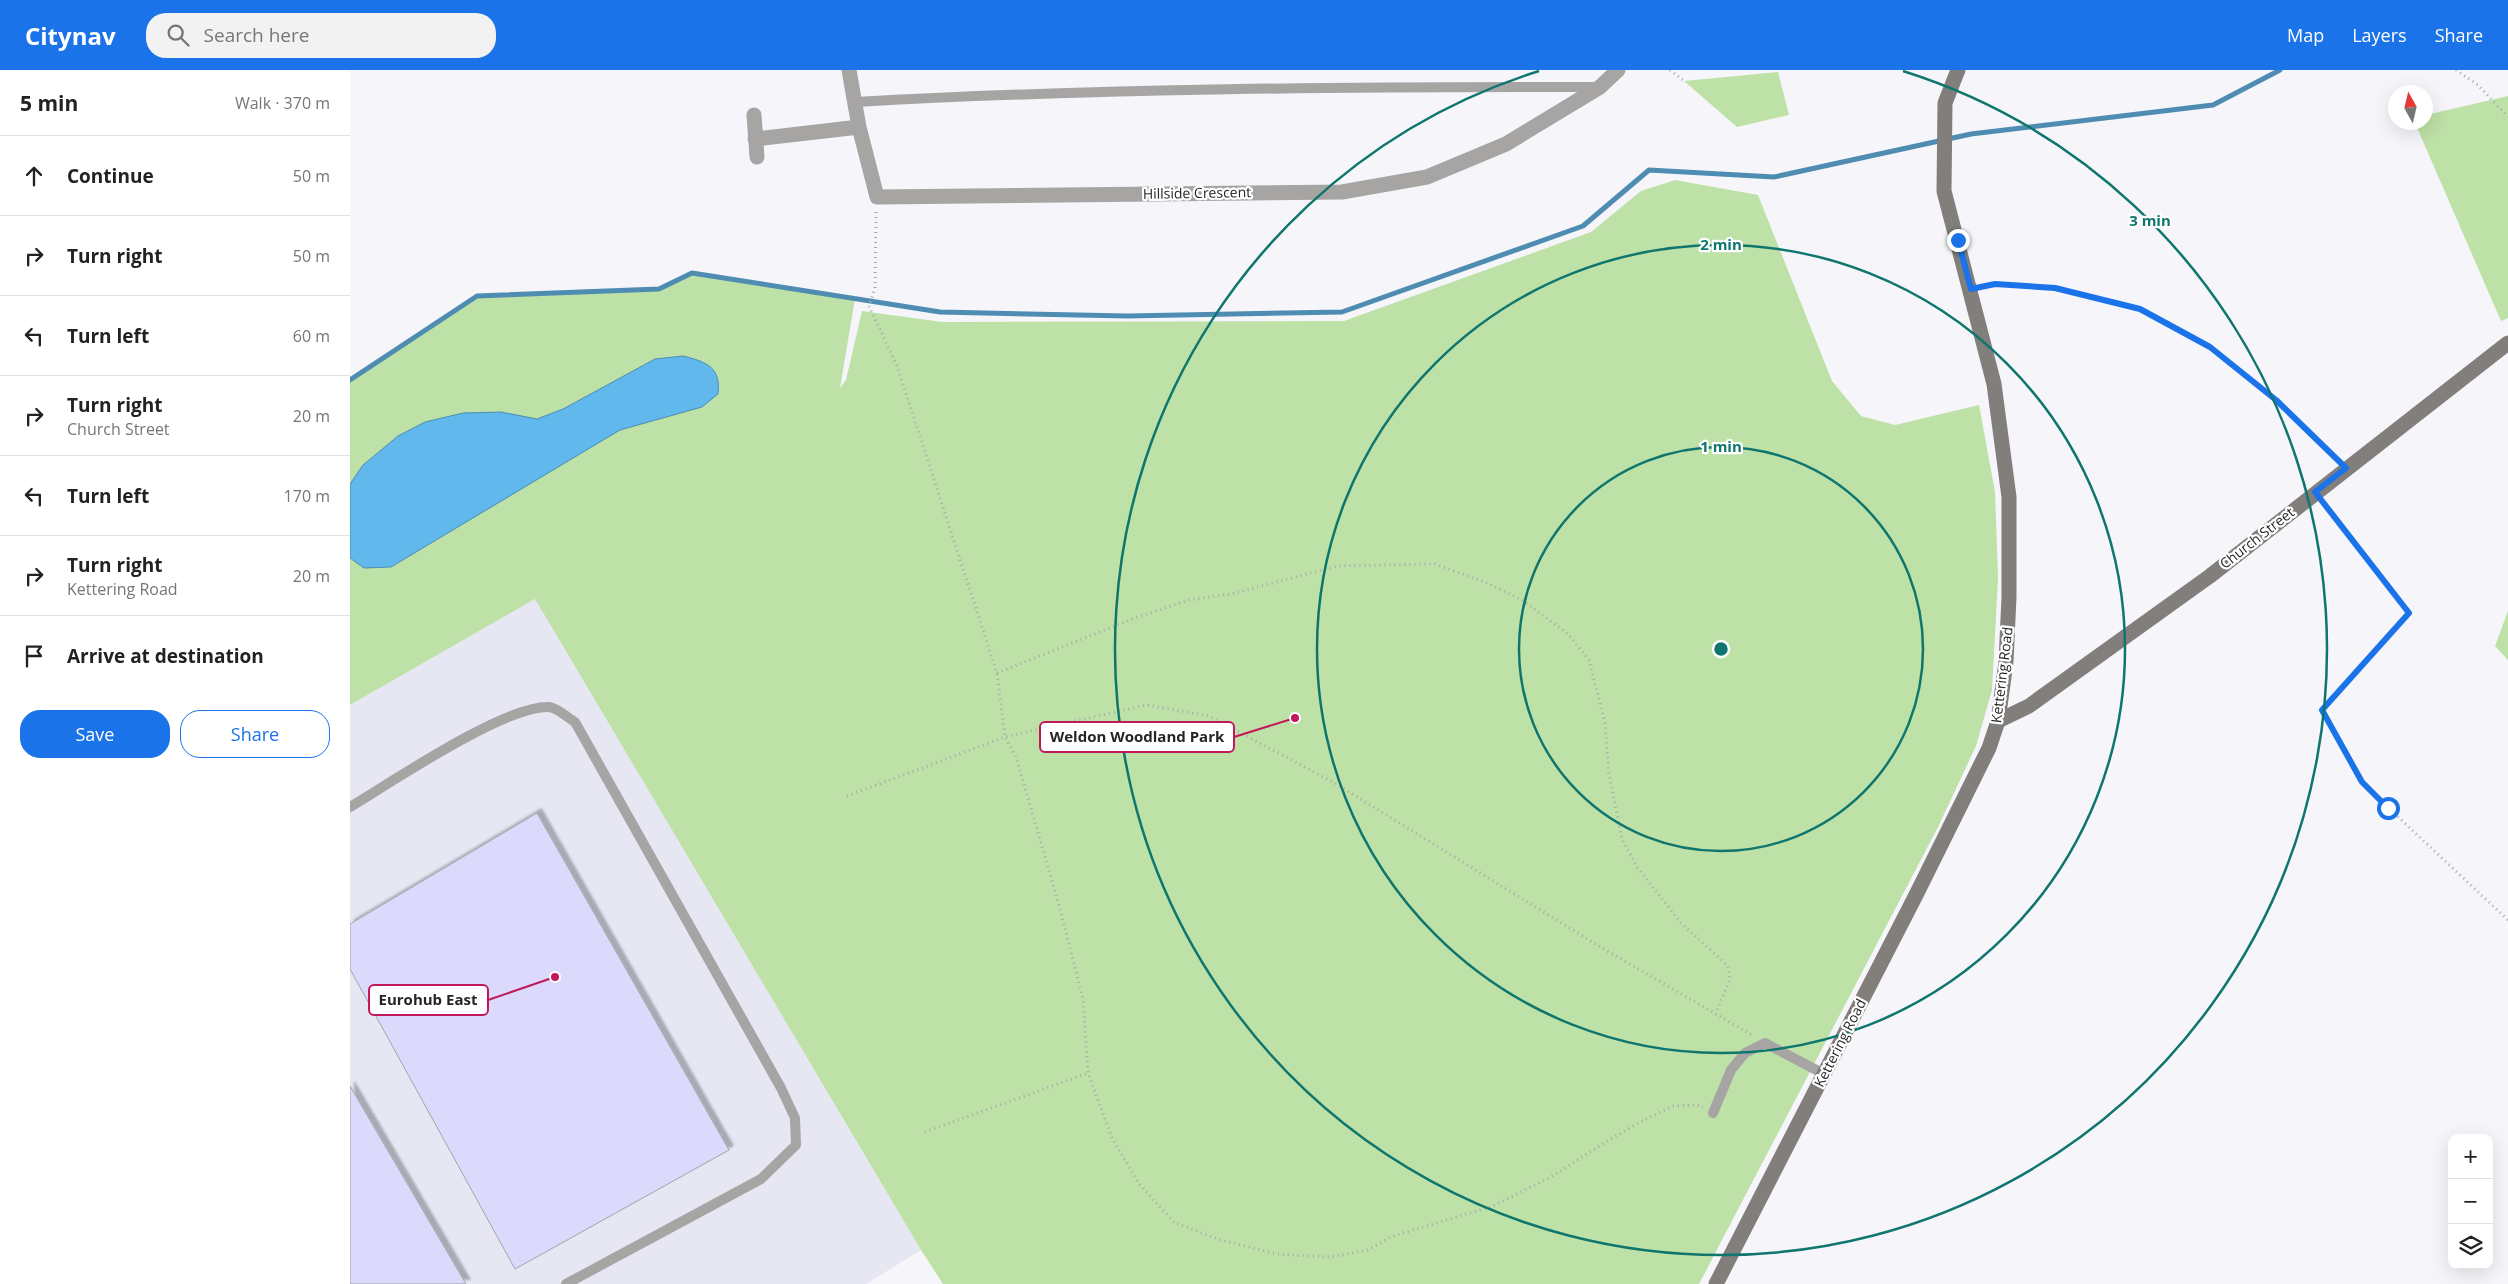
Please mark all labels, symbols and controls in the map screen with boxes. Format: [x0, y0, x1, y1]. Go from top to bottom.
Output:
search box [146, 13, 496, 58]
text: Citynav [25, 19, 116, 52]
icon: search [164, 21, 192, 49]
text: Search here [204, 22, 309, 48]
text: Map [2287, 23, 2324, 47]
text: Layers [2352, 23, 2407, 47]
text: Share [2435, 23, 2483, 47]
north arrow [2388, 85, 2433, 130]
text: 5 min [20, 89, 78, 117]
text: Walk · 370 m [235, 92, 330, 114]
icon: ahead [20, 162, 48, 190]
text: Continue [67, 163, 154, 189]
text: 50 m [293, 165, 330, 187]
street label: Hillside Crescent [1143, 182, 1251, 203]
text: 3 min [2129, 210, 2171, 230]
route end [1947, 229, 1970, 252]
text: 2 min [1700, 234, 1742, 254]
icon: right [20, 242, 48, 270]
text: Turn right [67, 243, 162, 269]
text: 50 m [293, 245, 330, 267]
icon: left [20, 322, 48, 350]
text: Turn left [67, 323, 149, 349]
text: 60 m [293, 325, 330, 347]
text: Turn right [67, 392, 162, 418]
icon: right [20, 402, 48, 430]
text: 20 m [293, 405, 330, 427]
text: Church Street [67, 418, 170, 440]
text: 1 min [1700, 436, 1742, 456]
icon: left [20, 482, 48, 510]
text: Turn left [67, 483, 149, 509]
text: 170 m [284, 485, 330, 507]
street label: Church Street [2215, 502, 2298, 573]
text: Turn right [67, 552, 162, 578]
icon: right [20, 562, 48, 590]
text: 20 m [293, 565, 330, 587]
text: Kettering Road [67, 578, 178, 600]
street label: Kettering Road [1986, 626, 2017, 724]
centre of rings [1712, 640, 1730, 658]
icon: arrive [20, 642, 48, 670]
text: Arrive at destination [67, 643, 264, 669]
button: Save [20, 710, 170, 758]
button: Share [180, 710, 330, 758]
callout: Weldon Woodland Park [1040, 722, 1234, 752]
text: Weldon Woodland Park [1050, 726, 1225, 746]
route start [2377, 797, 2400, 820]
callout: Eurohub East [369, 985, 488, 1015]
text: Eurohub East [379, 989, 478, 1009]
street label: Kettering Road [1809, 995, 1870, 1090]
map controls [2448, 1134, 2493, 1269]
button: + [2448, 1134, 2493, 1179]
button: − [2448, 1179, 2493, 1224]
button: layers [2448, 1224, 2493, 1269]

